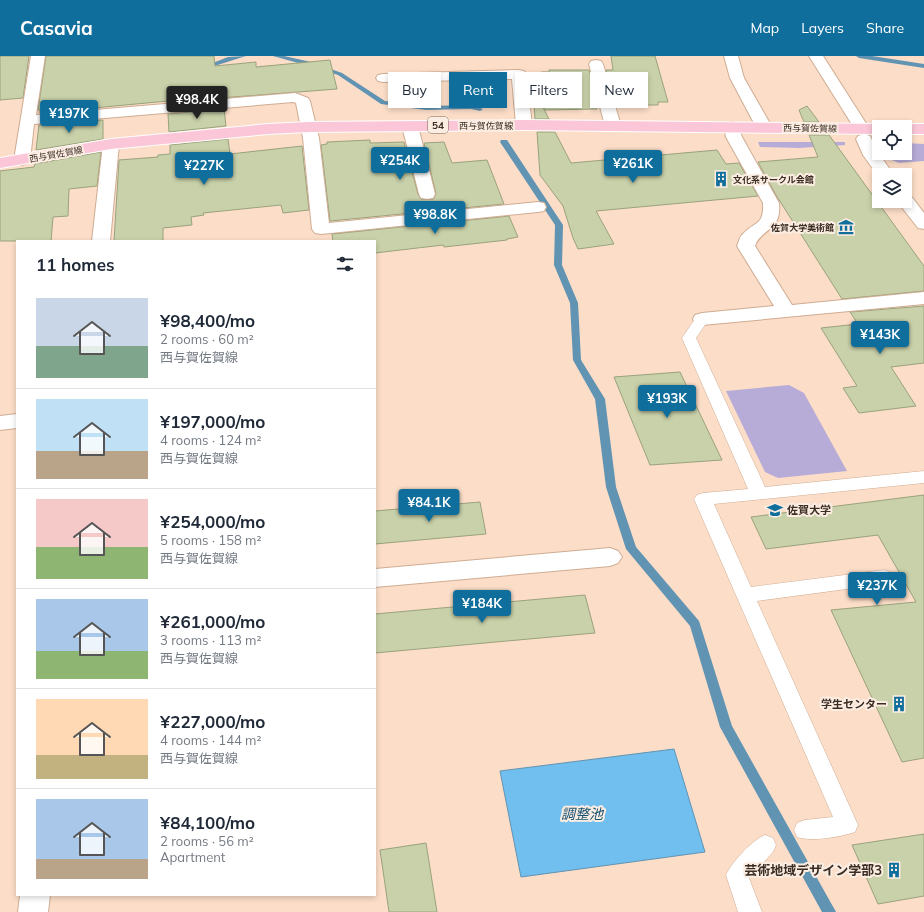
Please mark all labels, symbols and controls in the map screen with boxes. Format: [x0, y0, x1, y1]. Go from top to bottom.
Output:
text: Casavia [20, 16, 93, 40]
text: Map [750, 19, 779, 37]
text: Layers [801, 19, 844, 37]
text: Share [866, 19, 904, 37]
chip: Buy [388, 72, 441, 108]
chip: Rent [449, 72, 507, 108]
chip: Filters [515, 72, 582, 108]
chip: New [590, 72, 648, 108]
pin: ¥98.4K [164, 86, 230, 120]
text: ¥98.4K [175, 91, 219, 107]
pin: ¥197K [41, 100, 97, 134]
text: ¥197K [49, 105, 89, 121]
road number: 54 [428, 117, 448, 133]
street label: 西与賀佐賀線 [459, 120, 514, 131]
map controls [872, 120, 912, 208]
button: locate [872, 120, 912, 160]
street label: 西与賀佐賀線 [783, 122, 838, 134]
street label: 西与賀佐賀線 [28, 144, 85, 164]
pin: ¥254K [372, 147, 428, 181]
pin: ¥261K [605, 150, 661, 184]
pin: ¥227K [176, 152, 232, 186]
text: ¥254K [380, 152, 420, 168]
text: ¥261K [613, 155, 653, 171]
text: ¥227K [184, 157, 224, 173]
button: layers [872, 168, 912, 208]
building icon: 文化系サークル会館 [712, 170, 730, 188]
place label: 文化系サークル会館 [733, 174, 814, 185]
pin: ¥98.8K [402, 201, 468, 235]
text: ¥98.8K [413, 206, 457, 222]
museum icon: 佐賀大学美術館 [837, 218, 855, 236]
place label: 佐賀大学美術館 [770, 222, 834, 233]
icon: filters [334, 253, 356, 275]
text: 11 homes [36, 254, 115, 275]
text: ¥98,400/mo [160, 310, 255, 331]
icon: home [68, 314, 116, 362]
pin: ¥143K [852, 321, 908, 355]
text: ¥143K [860, 326, 900, 342]
text: 2 rooms · 60 m² [160, 331, 254, 347]
text: 西与賀佐賀線 [160, 349, 238, 365]
pin: ¥193K [639, 385, 695, 419]
text: ¥193K [647, 390, 687, 406]
text: ¥197,000/mo [160, 411, 265, 432]
icon: home [68, 415, 116, 463]
text: 4 rooms · 124 m² [160, 432, 261, 448]
text: 西与賀佐賀線 [160, 450, 238, 466]
pin: ¥84.1K [396, 489, 462, 523]
text: ¥84.1K [407, 494, 451, 510]
school or university icon: 佐賀大学 [766, 501, 784, 519]
place label: 佐賀大学 [787, 503, 831, 517]
text: ¥254,000/mo [160, 511, 265, 532]
icon: home [68, 515, 116, 563]
text: 5 rooms · 158 m² [160, 532, 261, 548]
text: 西与賀佐賀線 [160, 550, 238, 566]
pin: ¥237K [849, 572, 905, 606]
text: ¥237K [857, 577, 897, 593]
pin: ¥184K [454, 590, 510, 624]
text: ¥184K [462, 595, 502, 611]
text: ¥261,000/mo [160, 611, 265, 632]
icon: home [68, 615, 116, 663]
text: 3 rooms · 113 m² [160, 632, 261, 648]
text: 西与賀佐賀線 [160, 650, 238, 666]
building icon: 学生センター [890, 695, 908, 713]
place label: 学生センター [821, 697, 887, 711]
text: ¥227,000/mo [160, 711, 265, 732]
icon: home [68, 715, 116, 763]
text: 4 rooms · 144 m² [160, 732, 261, 748]
text: 西与賀佐賀線 [160, 750, 238, 766]
water label: 調整池 [561, 805, 605, 823]
text: ¥84,100/mo [160, 812, 255, 833]
icon: home [68, 815, 116, 863]
text: 2 rooms · 56 m² [160, 833, 254, 849]
text: Apartment [160, 849, 225, 865]
building icon: 芸術地域デザイン学部3 [885, 861, 903, 879]
place label: 芸術地域デザイン学部3 [744, 862, 882, 878]

